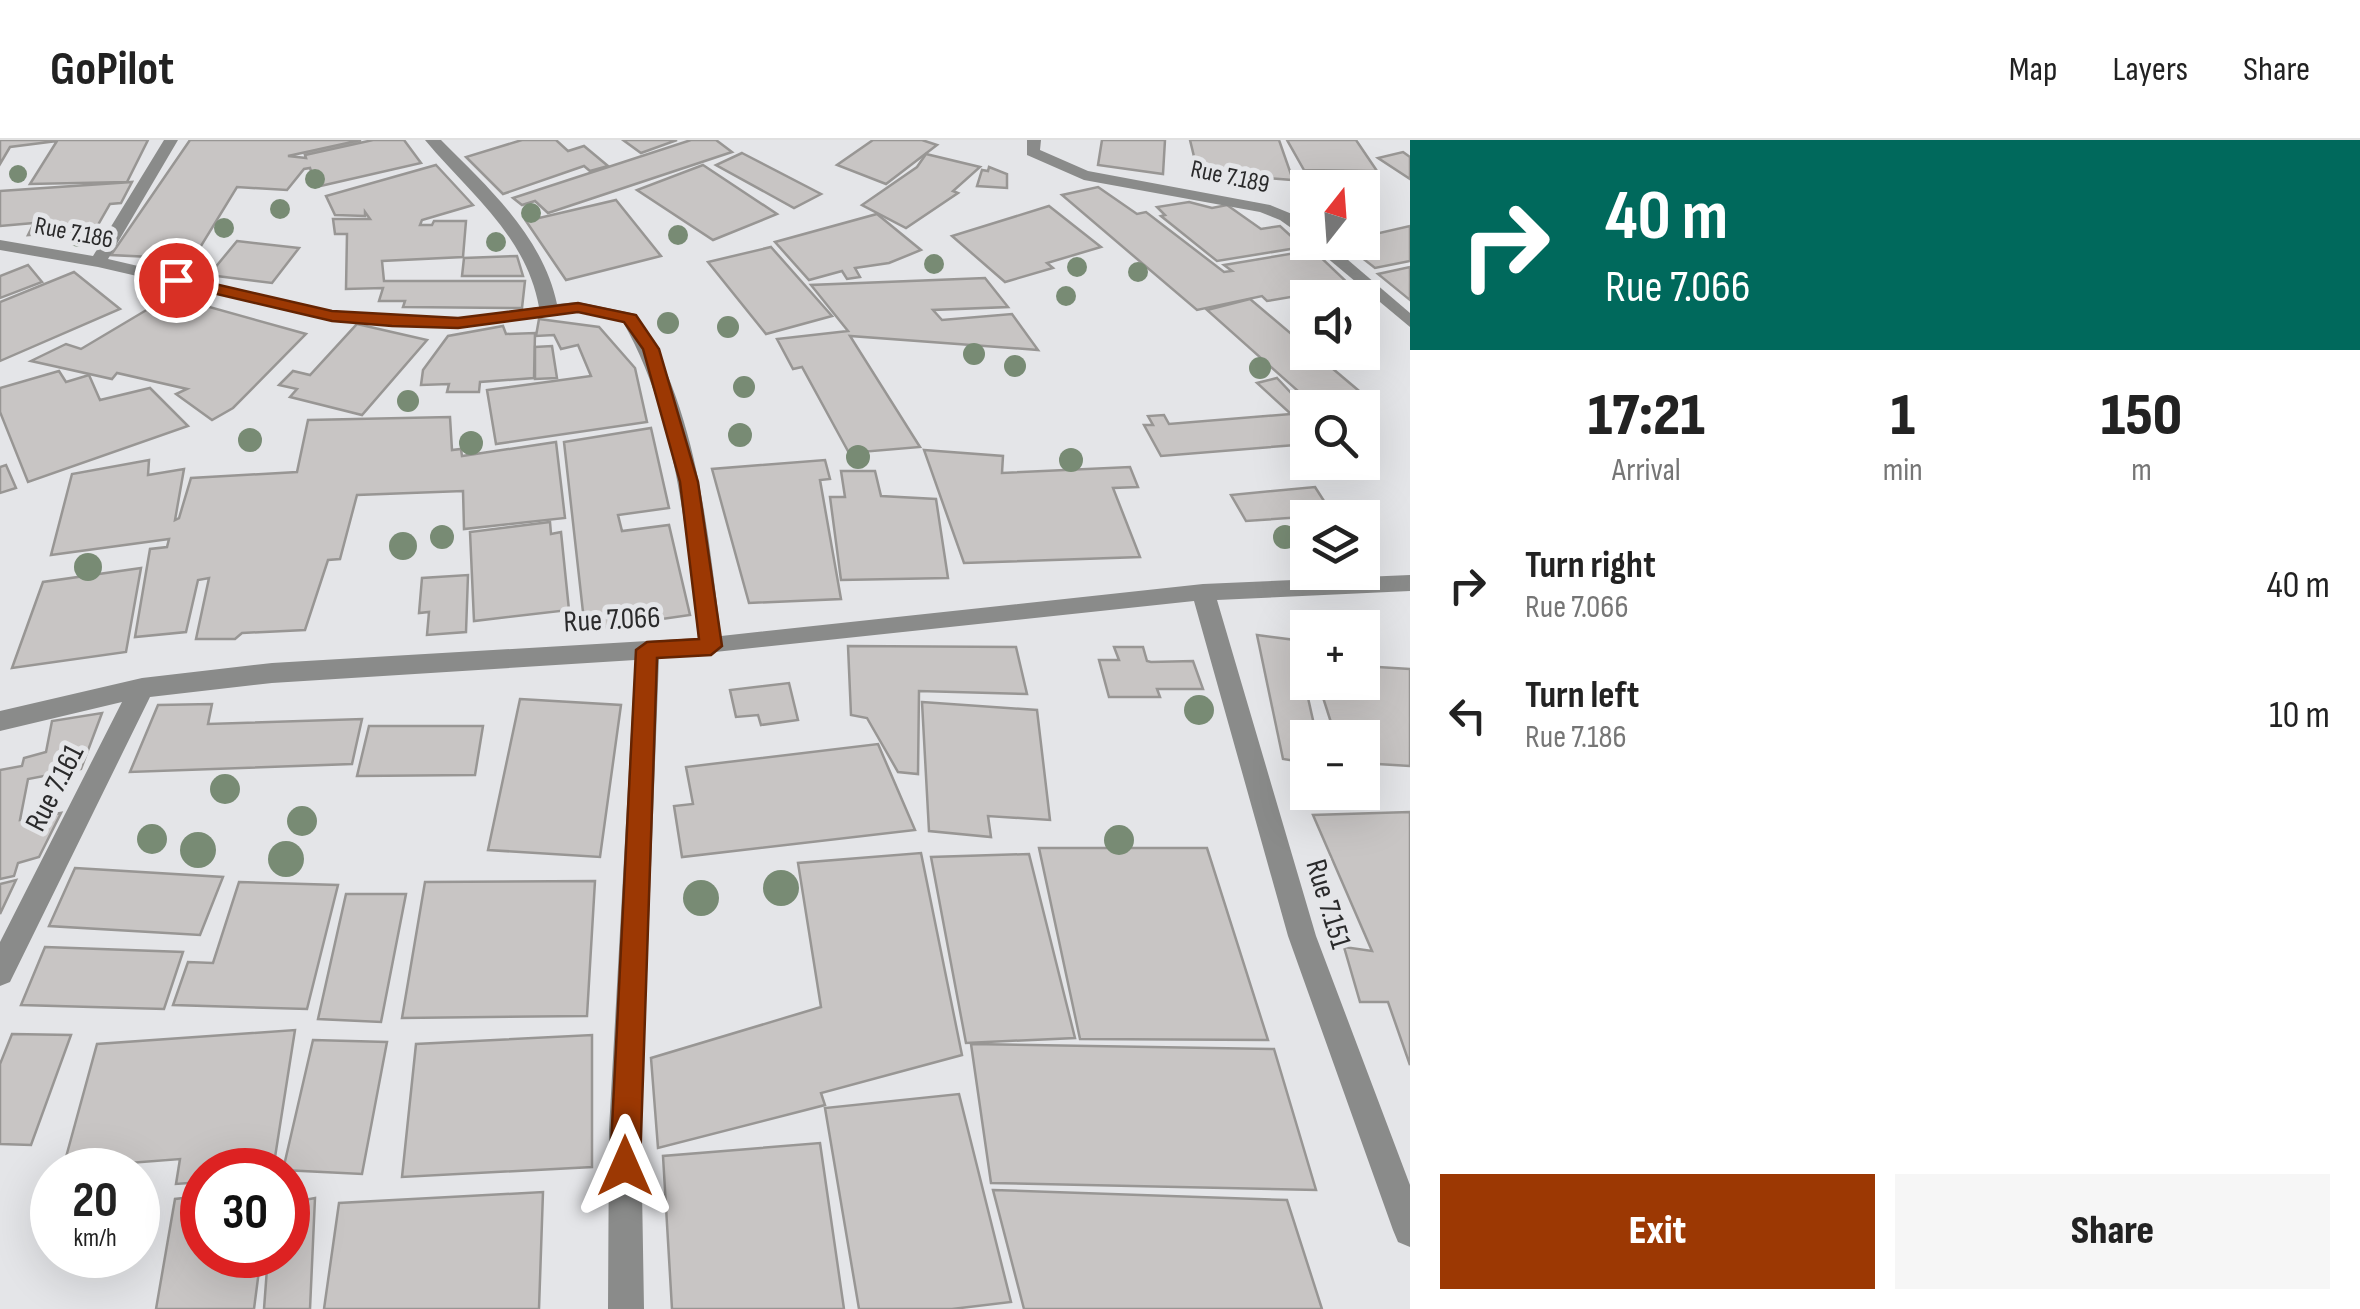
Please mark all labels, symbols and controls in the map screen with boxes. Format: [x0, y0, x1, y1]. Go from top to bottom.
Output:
text: GoPilot [50, 41, 174, 98]
text: Map [2009, 48, 2057, 91]
text: Layers [2112, 48, 2188, 91]
text: Share [2243, 48, 2310, 91]
street label: Rue 7.189 [1188, 154, 1272, 200]
north arrow [1290, 170, 1380, 260]
map controls [1290, 170, 1380, 810]
text: 40 m [1605, 175, 1728, 259]
icon: right [1440, 180, 1570, 310]
street label: Rue 7.186 [32, 210, 116, 256]
pin [134, 238, 219, 323]
icon: arrive [149, 253, 204, 308]
text: Rue 7.066 [1605, 260, 1750, 315]
button: sound [1290, 280, 1380, 370]
text: 17:21 [1588, 380, 1705, 452]
text: 1 [1890, 380, 1915, 452]
text: 150 [2101, 380, 2182, 452]
button: search [1290, 390, 1380, 480]
text: Arrival [1612, 451, 1681, 490]
text: min [1883, 451, 1923, 490]
text: m [2131, 451, 2152, 490]
button: layers [1290, 500, 1380, 590]
text: Turn right [1525, 543, 1656, 588]
icon: right [1440, 558, 1495, 613]
text: 40 m [2267, 563, 2330, 608]
text: Rue 7.066 [1525, 588, 1628, 627]
street label: Rue 7.066 [563, 599, 661, 641]
button: + [1290, 610, 1380, 700]
text: Turn left [1525, 673, 1639, 718]
icon: left [1440, 688, 1495, 743]
text: 10 m [2269, 693, 2330, 738]
text: Rue 7.186 [1525, 718, 1627, 757]
button: − [1290, 720, 1380, 810]
street label: Rue 7.161 [18, 738, 92, 837]
street label: Rue 7.151 [1297, 855, 1359, 953]
position arrow [573, 1114, 677, 1218]
speed limit sign: 30 [180, 1148, 310, 1278]
text: 20 [72, 1171, 118, 1231]
button: Exit [1440, 1174, 1875, 1289]
button: Share [1895, 1174, 2330, 1289]
text: km/h [73, 1223, 117, 1254]

